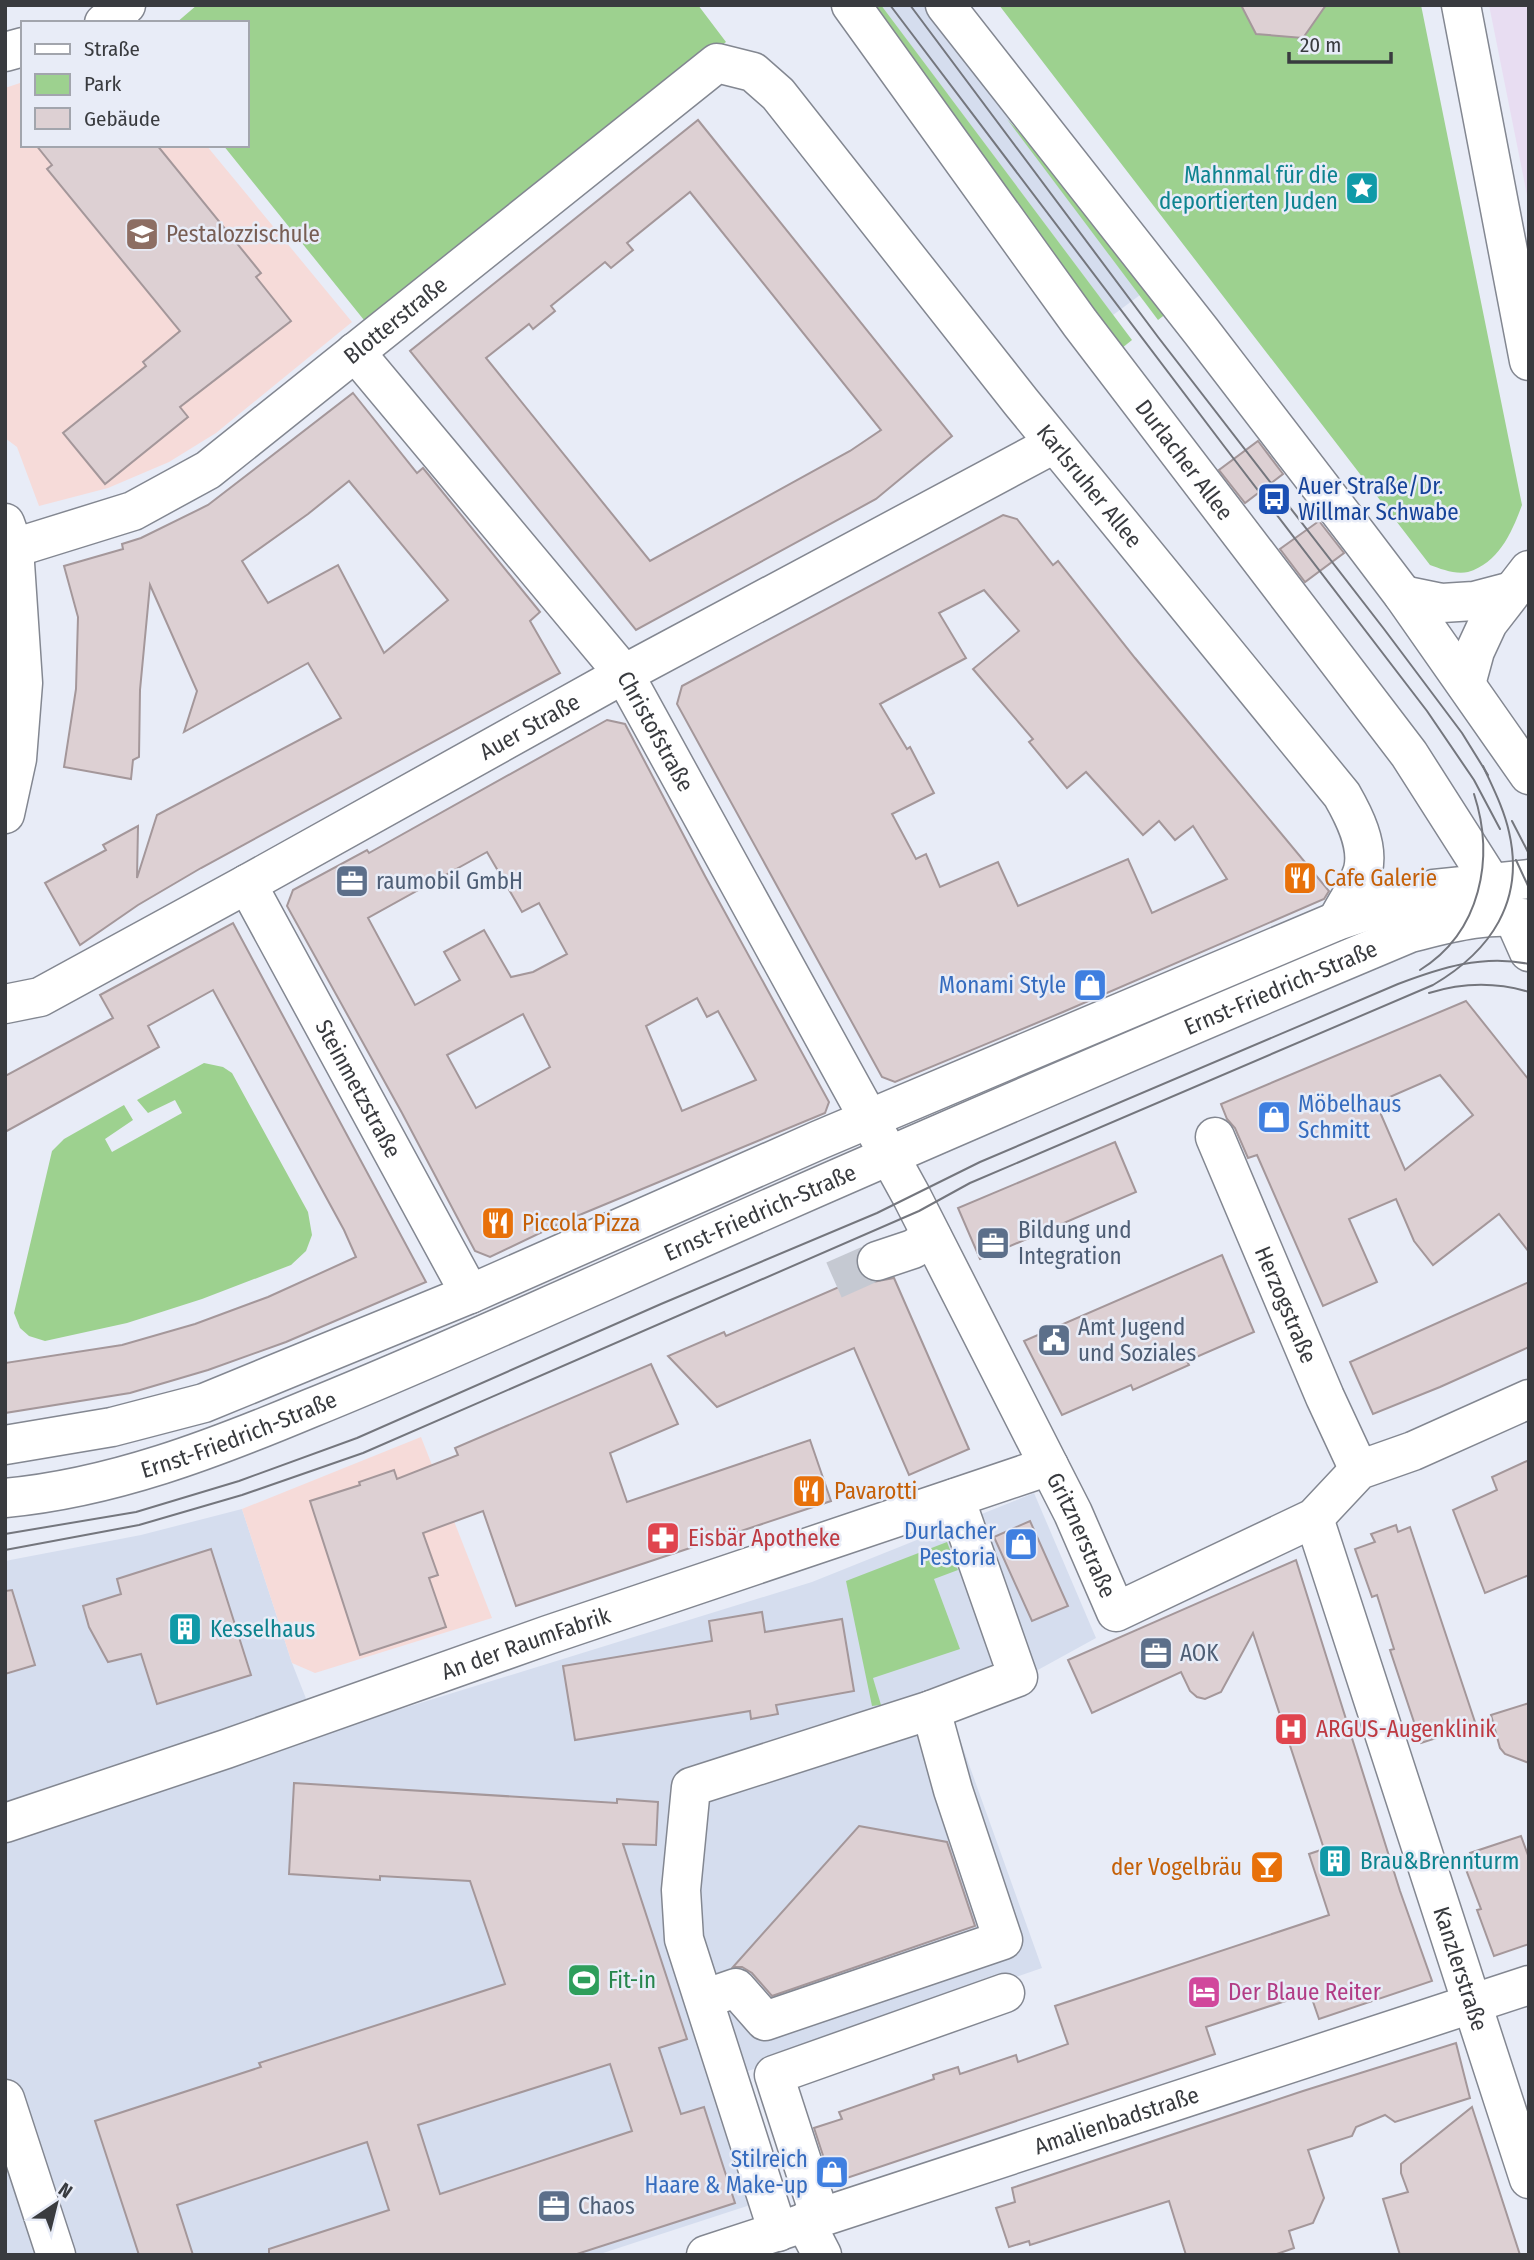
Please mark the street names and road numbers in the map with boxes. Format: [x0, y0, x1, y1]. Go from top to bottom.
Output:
street label: Blotterstraße [338, 270, 453, 370]
street label: Durlacher Allee [1130, 394, 1239, 526]
street label: Karlsruher Allee [1031, 419, 1148, 553]
street label: Christofstraße [611, 666, 700, 796]
street label: Auer Straße [475, 688, 585, 766]
street label: Ernst-Friedrich-Straße [1180, 934, 1381, 1041]
street label: Steinmetzstraße [309, 1015, 407, 1163]
street label: Ernst-Friedrich-Straße [660, 1158, 860, 1267]
street label: Herzogstraße [1249, 1242, 1323, 1367]
street label: Ernst-Friedrich-Straße [138, 1385, 341, 1484]
street label: Gritznerstraße [1041, 1468, 1122, 1602]
street label: An der RaumFabrik [438, 1601, 614, 1686]
street label: Kanzlerstraße [1427, 1903, 1494, 2035]
street label: Amalienbadstraße [1031, 2080, 1202, 2160]

